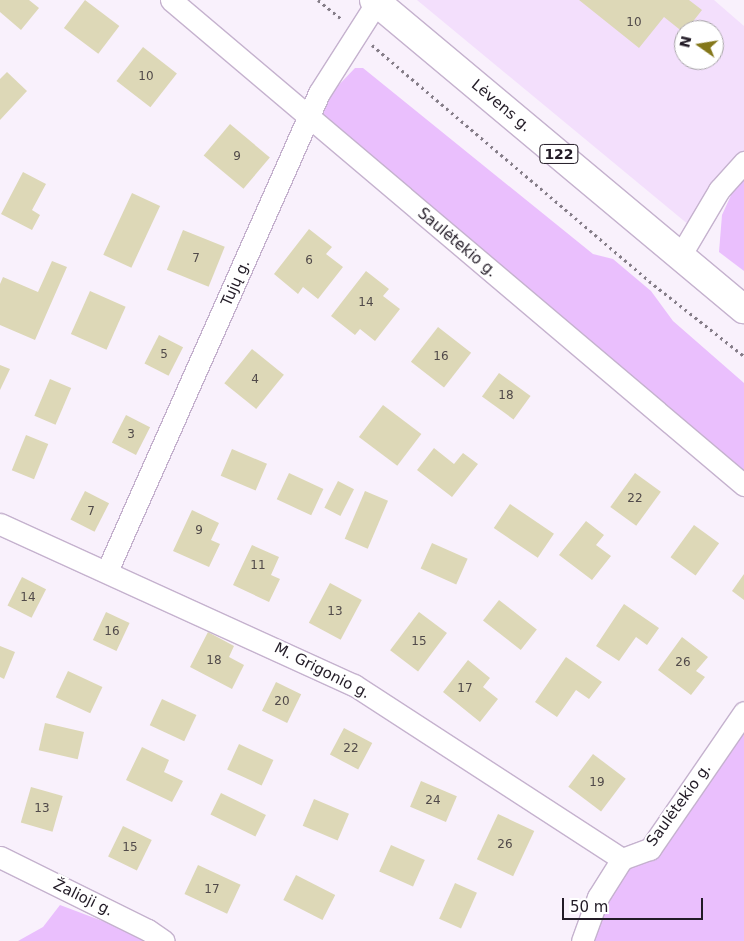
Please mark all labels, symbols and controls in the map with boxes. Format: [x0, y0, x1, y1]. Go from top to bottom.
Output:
house number: 10 [626, 16, 642, 30]
north arrow [674, 20, 724, 70]
text: N [676, 34, 694, 49]
house number: 10 [138, 70, 154, 84]
street label: Lėvens g. [468, 76, 534, 136]
road number: 122 [539, 142, 579, 166]
house number: 9 [233, 150, 241, 164]
street label: Saulėtekio g. [414, 205, 500, 281]
house number: 7 [192, 252, 200, 266]
house number: 6 [305, 254, 313, 268]
street label: Tujų g. [218, 257, 254, 309]
house number: 14 [358, 296, 374, 310]
house number: 5 [160, 348, 168, 362]
house number: 16 [433, 350, 449, 364]
house number: 4 [251, 373, 259, 387]
house number: 18 [498, 389, 514, 403]
house number: 3 [127, 428, 135, 442]
house number: 22 [627, 492, 643, 506]
house number: 7 [87, 505, 95, 519]
house number: 9 [195, 524, 203, 538]
house number: 11 [250, 559, 266, 573]
house number: 14 [20, 591, 36, 605]
house number: 13 [327, 605, 343, 619]
house number: 16 [104, 625, 120, 639]
house number: 15 [411, 635, 427, 649]
street label: M. Grigonio g. [271, 639, 373, 703]
house number: 18 [206, 654, 222, 668]
house number: 26 [675, 656, 691, 670]
house number: 17 [457, 682, 473, 696]
house number: 20 [274, 695, 290, 709]
house number: 22 [343, 742, 359, 756]
street label: Saulėtekio g. [643, 760, 715, 850]
house number: 19 [589, 776, 605, 790]
house number: 24 [425, 794, 441, 808]
house number: 13 [34, 802, 50, 816]
house number: 26 [497, 838, 513, 852]
house number: 15 [122, 841, 138, 855]
street label: Žalioji g. [50, 876, 116, 920]
house number: 17 [204, 883, 220, 897]
scale bar [564, 888, 705, 920]
text: 50 m [570, 898, 608, 916]

